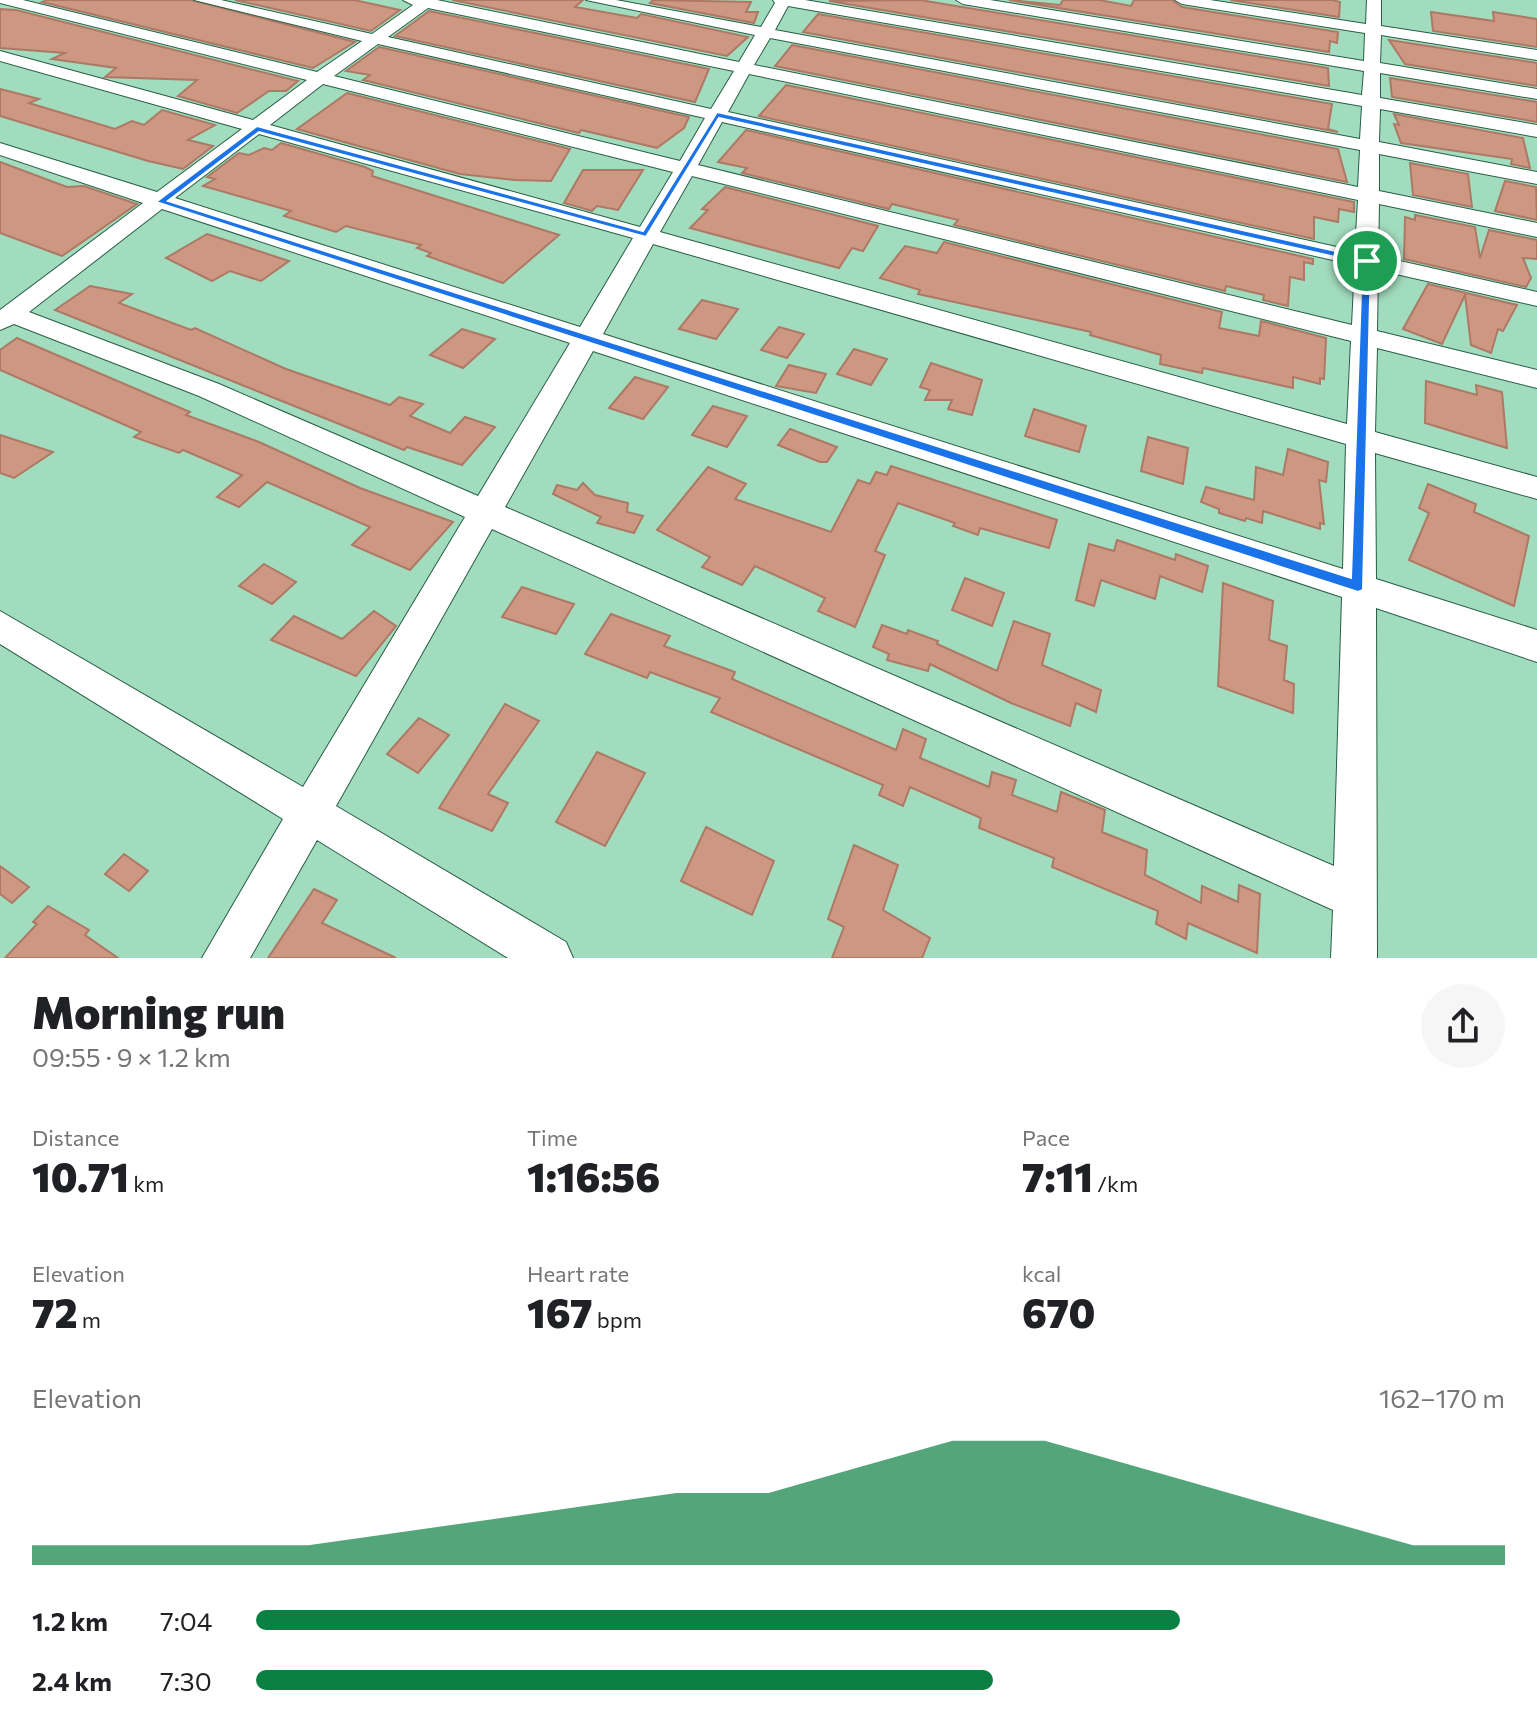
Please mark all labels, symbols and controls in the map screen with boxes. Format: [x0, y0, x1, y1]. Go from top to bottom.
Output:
pin [1333, 227, 1401, 295]
icon: arrive [1345, 239, 1389, 283]
text: Morning run [32, 984, 285, 1038]
button: share [1421, 984, 1505, 1068]
text: 09:55 · 9 × 1.2 km [32, 1041, 231, 1072]
text: Distance [32, 1124, 119, 1151]
text: Time [527, 1124, 578, 1151]
text: Pace [1022, 1124, 1070, 1151]
text: 10.71 [32, 1151, 129, 1200]
text: 1:16:56 [527, 1151, 660, 1200]
text: 7:11 [1022, 1151, 1093, 1200]
text: km [129, 1170, 164, 1197]
text: /km [1093, 1170, 1138, 1197]
text: Elevation [32, 1260, 125, 1287]
text: Heart rate [527, 1260, 629, 1287]
text: kcal [1022, 1260, 1061, 1287]
text: 72 [32, 1287, 78, 1336]
text: 167 [527, 1287, 593, 1336]
text: 670 [1022, 1287, 1095, 1336]
text: m [78, 1306, 101, 1333]
text: bpm [593, 1306, 642, 1333]
text: Elevation [32, 1382, 142, 1413]
text: 162–170 m [1379, 1382, 1505, 1413]
text: 1.2 km [32, 1605, 108, 1636]
text: 7:04 [160, 1605, 212, 1636]
text: 2.4 km [32, 1665, 112, 1696]
text: 7:30 [160, 1665, 212, 1696]

